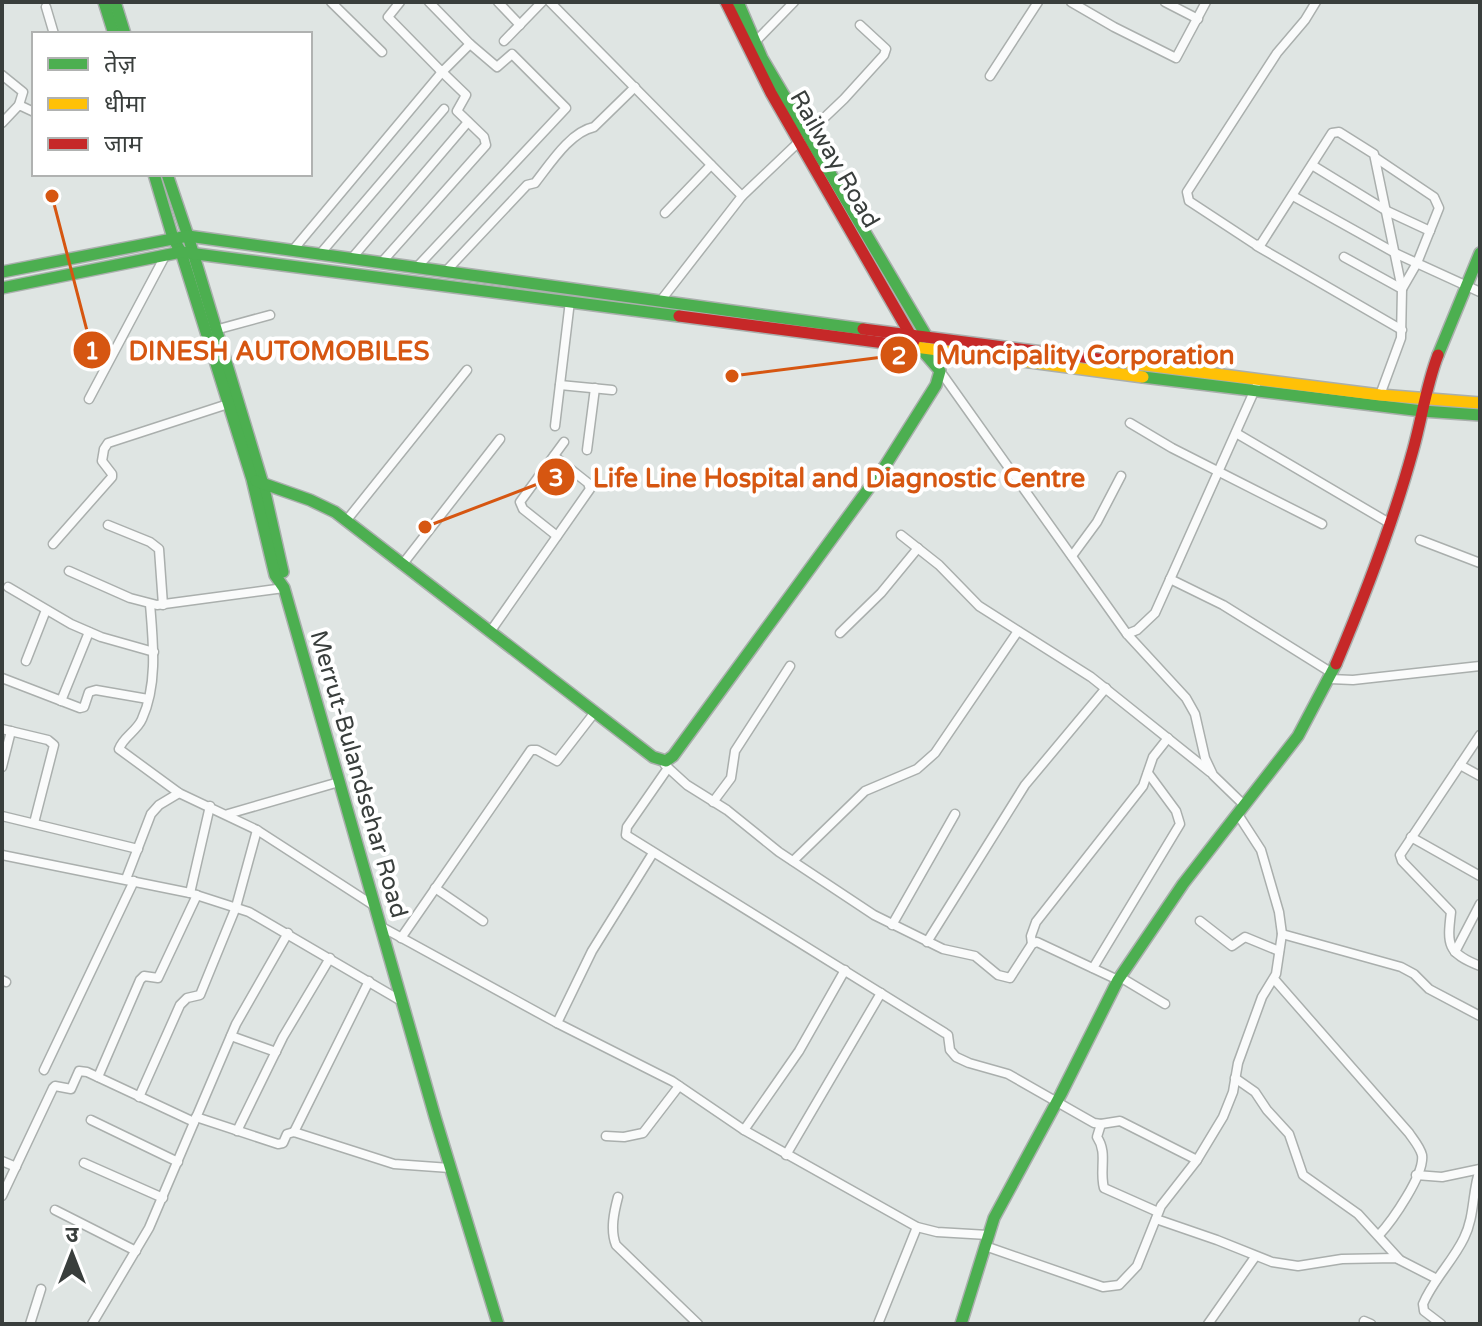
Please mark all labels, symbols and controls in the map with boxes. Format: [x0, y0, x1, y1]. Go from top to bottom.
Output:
legend [32, 32, 312, 176]
text: तेज़ [104, 50, 137, 79]
street label: Railway Road [783, 85, 886, 233]
text: धीमा [104, 90, 146, 119]
text: जाम [104, 130, 143, 159]
callout: DINESH AUTOMOBILES [72, 325, 445, 375]
callout: Muncipality Corporation [879, 330, 1251, 380]
text: DINESH AUTOMOBILES [129, 336, 429, 367]
text: 1 [84, 337, 100, 366]
text: Muncipality Corporation [935, 340, 1235, 371]
text: 2 [891, 342, 907, 371]
callout: Life Line Hospital and Diagnostic Centre [536, 452, 1101, 502]
text: Life Line Hospital and Diagnostic Centre [593, 463, 1086, 494]
text: 3 [548, 464, 564, 493]
street label: Merrut-Bulandsehar Road [304, 627, 413, 921]
north arrow [32, 1214, 112, 1294]
text: उ [66, 1222, 80, 1248]

